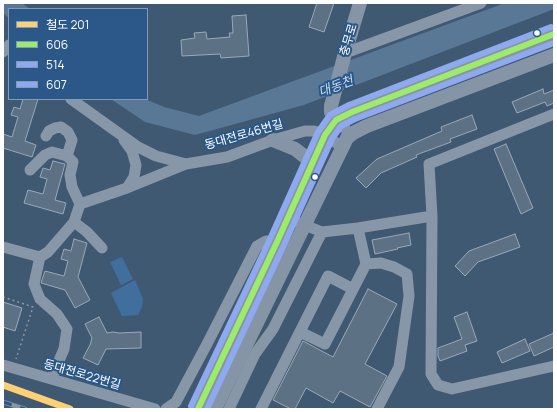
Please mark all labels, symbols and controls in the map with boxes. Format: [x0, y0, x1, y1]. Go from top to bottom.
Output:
legend [8, 8, 148, 100]
text: 철도 201 [46, 16, 89, 33]
street label: 충무로 [337, 22, 361, 58]
unlabelled marker [532, 28, 542, 38]
text: 606 [46, 36, 68, 53]
text: 514 [46, 56, 65, 73]
water label: 대동천 [316, 73, 356, 101]
text: 607 [46, 76, 67, 93]
street label: 동대전로46번길 [203, 117, 285, 153]
unlabelled marker [310, 172, 320, 182]
street label: 동대전로22번길 [42, 357, 122, 393]

